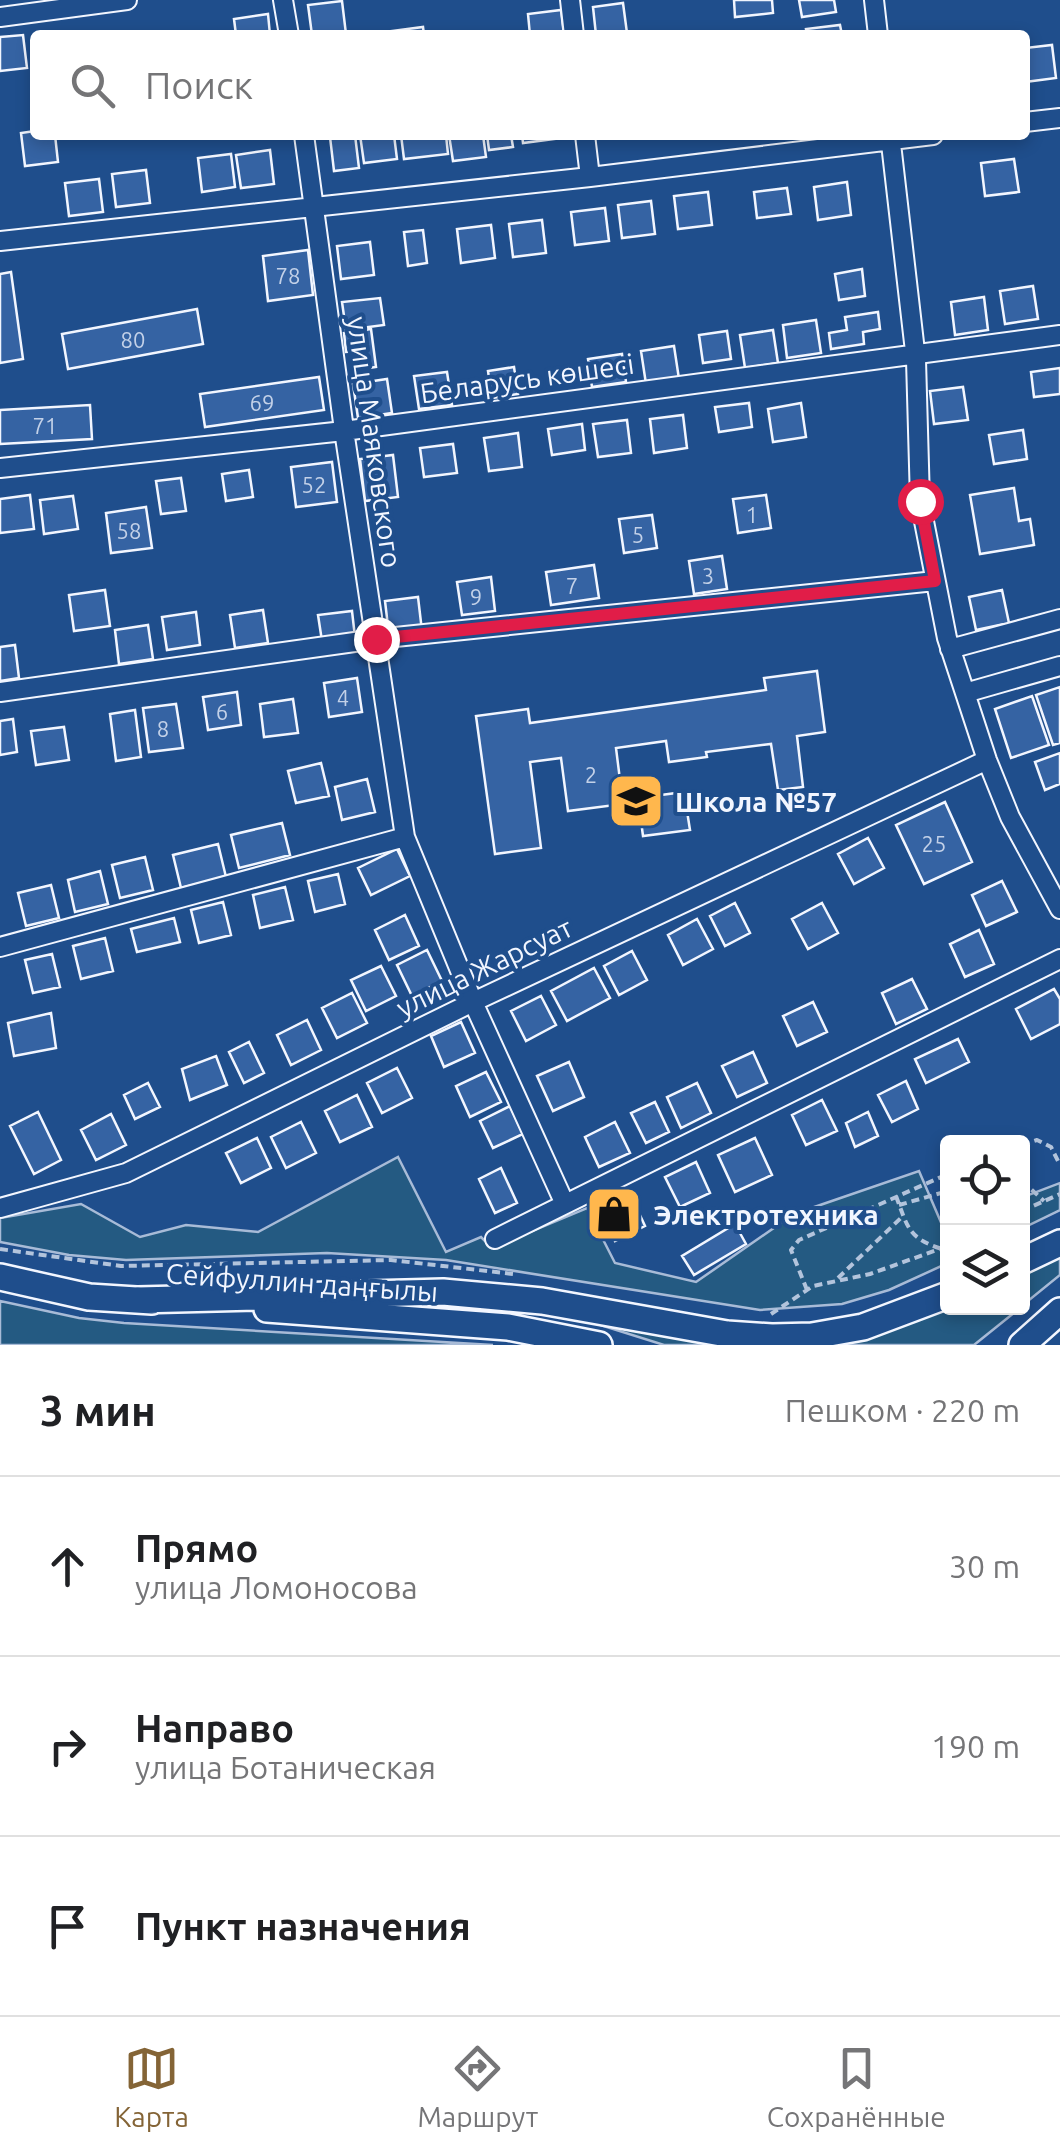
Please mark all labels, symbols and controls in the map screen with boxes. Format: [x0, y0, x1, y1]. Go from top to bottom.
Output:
search box [30, 30, 1030, 140]
icon: search [65, 58, 120, 113]
text: Поиск [145, 64, 253, 106]
house number: 78 [276, 263, 300, 288]
street label: улица Маяковского [342, 314, 408, 570]
house number: 80 [121, 327, 145, 352]
street label: Беларусь көшесі [418, 348, 636, 408]
house number: 69 [250, 390, 274, 415]
house number: 71 [33, 413, 57, 438]
house number: 52 [302, 472, 326, 497]
route start [898, 479, 944, 525]
house number: 1 [746, 502, 758, 527]
house number: 58 [117, 518, 141, 543]
house number: 5 [632, 522, 644, 547]
house number: 3 [702, 563, 714, 588]
house number: 7 [566, 573, 578, 598]
house number: 9 [470, 584, 482, 609]
route end [354, 617, 400, 663]
house number: 4 [337, 685, 349, 710]
house number: 6 [216, 699, 228, 724]
house number: 8 [157, 716, 169, 741]
house number: 2 [585, 762, 597, 787]
school or university icon: Школа №57 [606, 771, 666, 831]
place label: Школа №57 [675, 786, 837, 817]
house number: 25 [922, 831, 946, 856]
street label: улица Жарсуат [391, 911, 577, 1023]
map controls [940, 1135, 1030, 1315]
button: locate [940, 1135, 1030, 1225]
shop icon: Электротехника [584, 1184, 644, 1244]
place label: Электротехника [653, 1199, 879, 1230]
button: layers [940, 1225, 1030, 1315]
street label: Сейфуллин даңғылы [165, 1257, 439, 1307]
text: 3 мин [40, 1387, 156, 1434]
text: Пешком · 220 m [785, 1392, 1020, 1428]
text: Прямо [135, 1527, 258, 1569]
icon: ahead [40, 1539, 95, 1594]
text: 30 m [949, 1548, 1020, 1584]
text: улица Ломоносова [135, 1569, 418, 1605]
text: Направо [135, 1707, 294, 1749]
icon: right [40, 1719, 95, 1774]
text: 190 m [931, 1728, 1020, 1764]
text: улица Ботаническая [135, 1749, 436, 1785]
icon: arrive [40, 1899, 95, 1954]
text: Пункт назначения [135, 1905, 471, 1947]
tab: Карта [114, 2041, 189, 2132]
tab: Маршрут [417, 2041, 538, 2132]
tab: Сохранённые [767, 2041, 946, 2132]

